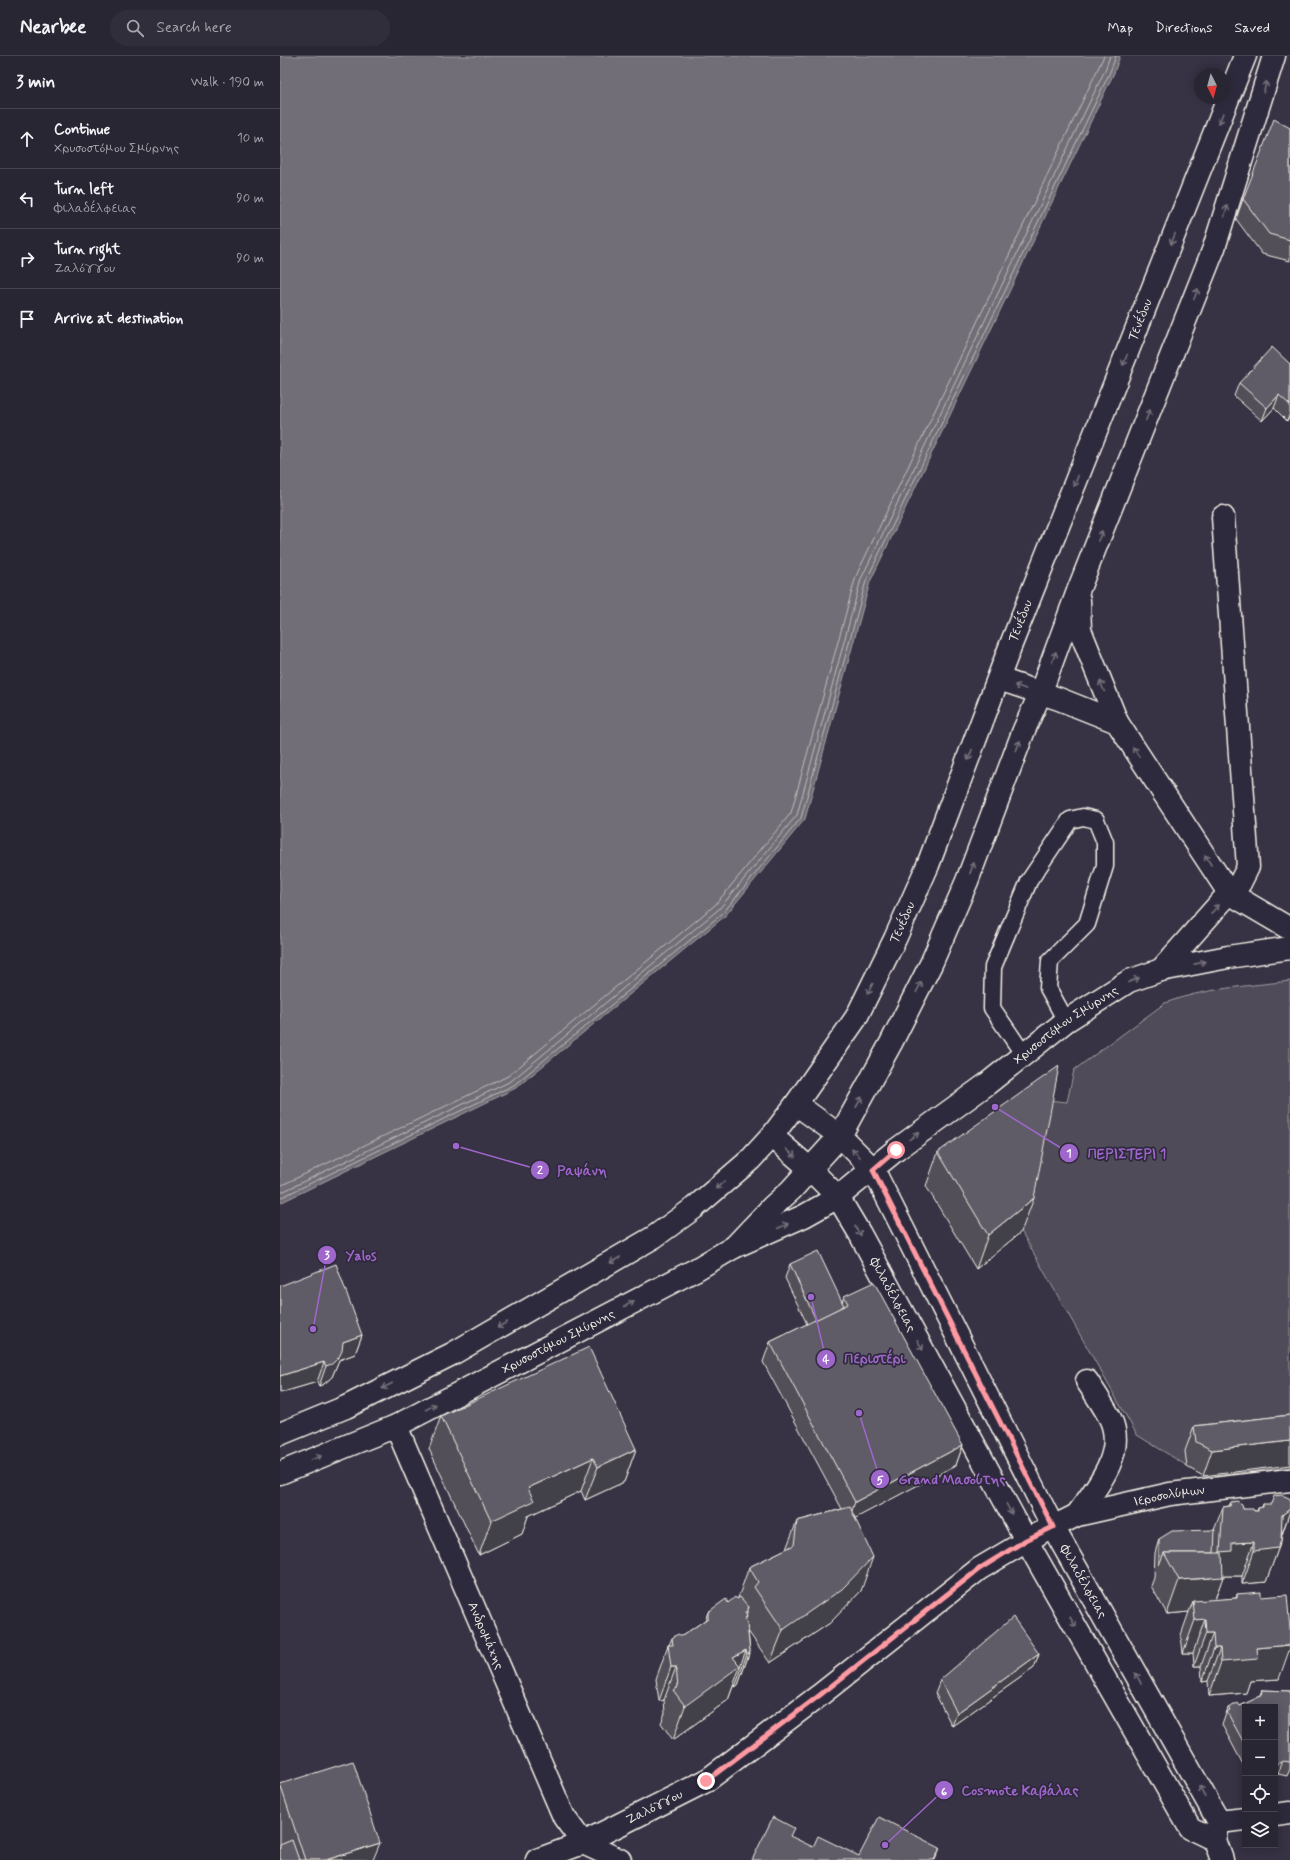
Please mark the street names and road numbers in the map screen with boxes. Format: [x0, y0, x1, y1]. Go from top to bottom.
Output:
street label: Τενέδου [1124, 296, 1156, 343]
street label: Τενέδου [1004, 597, 1036, 645]
street label: Τενέδου [886, 899, 919, 946]
street label: Χρυσοστόμου Σμύρνης [1010, 982, 1121, 1068]
street label: Φιλαδέλφειας [865, 1254, 920, 1335]
street label: Χρυσοστόμου Σμύρνης [499, 1305, 618, 1378]
street label: Ιεροσολύμων [1132, 1481, 1206, 1510]
street label: Φιλαδέλφειας [1055, 1540, 1111, 1622]
street label: Ανδρομάχης [464, 1599, 508, 1672]
street label: Ζαλόγγου [623, 1786, 686, 1828]

